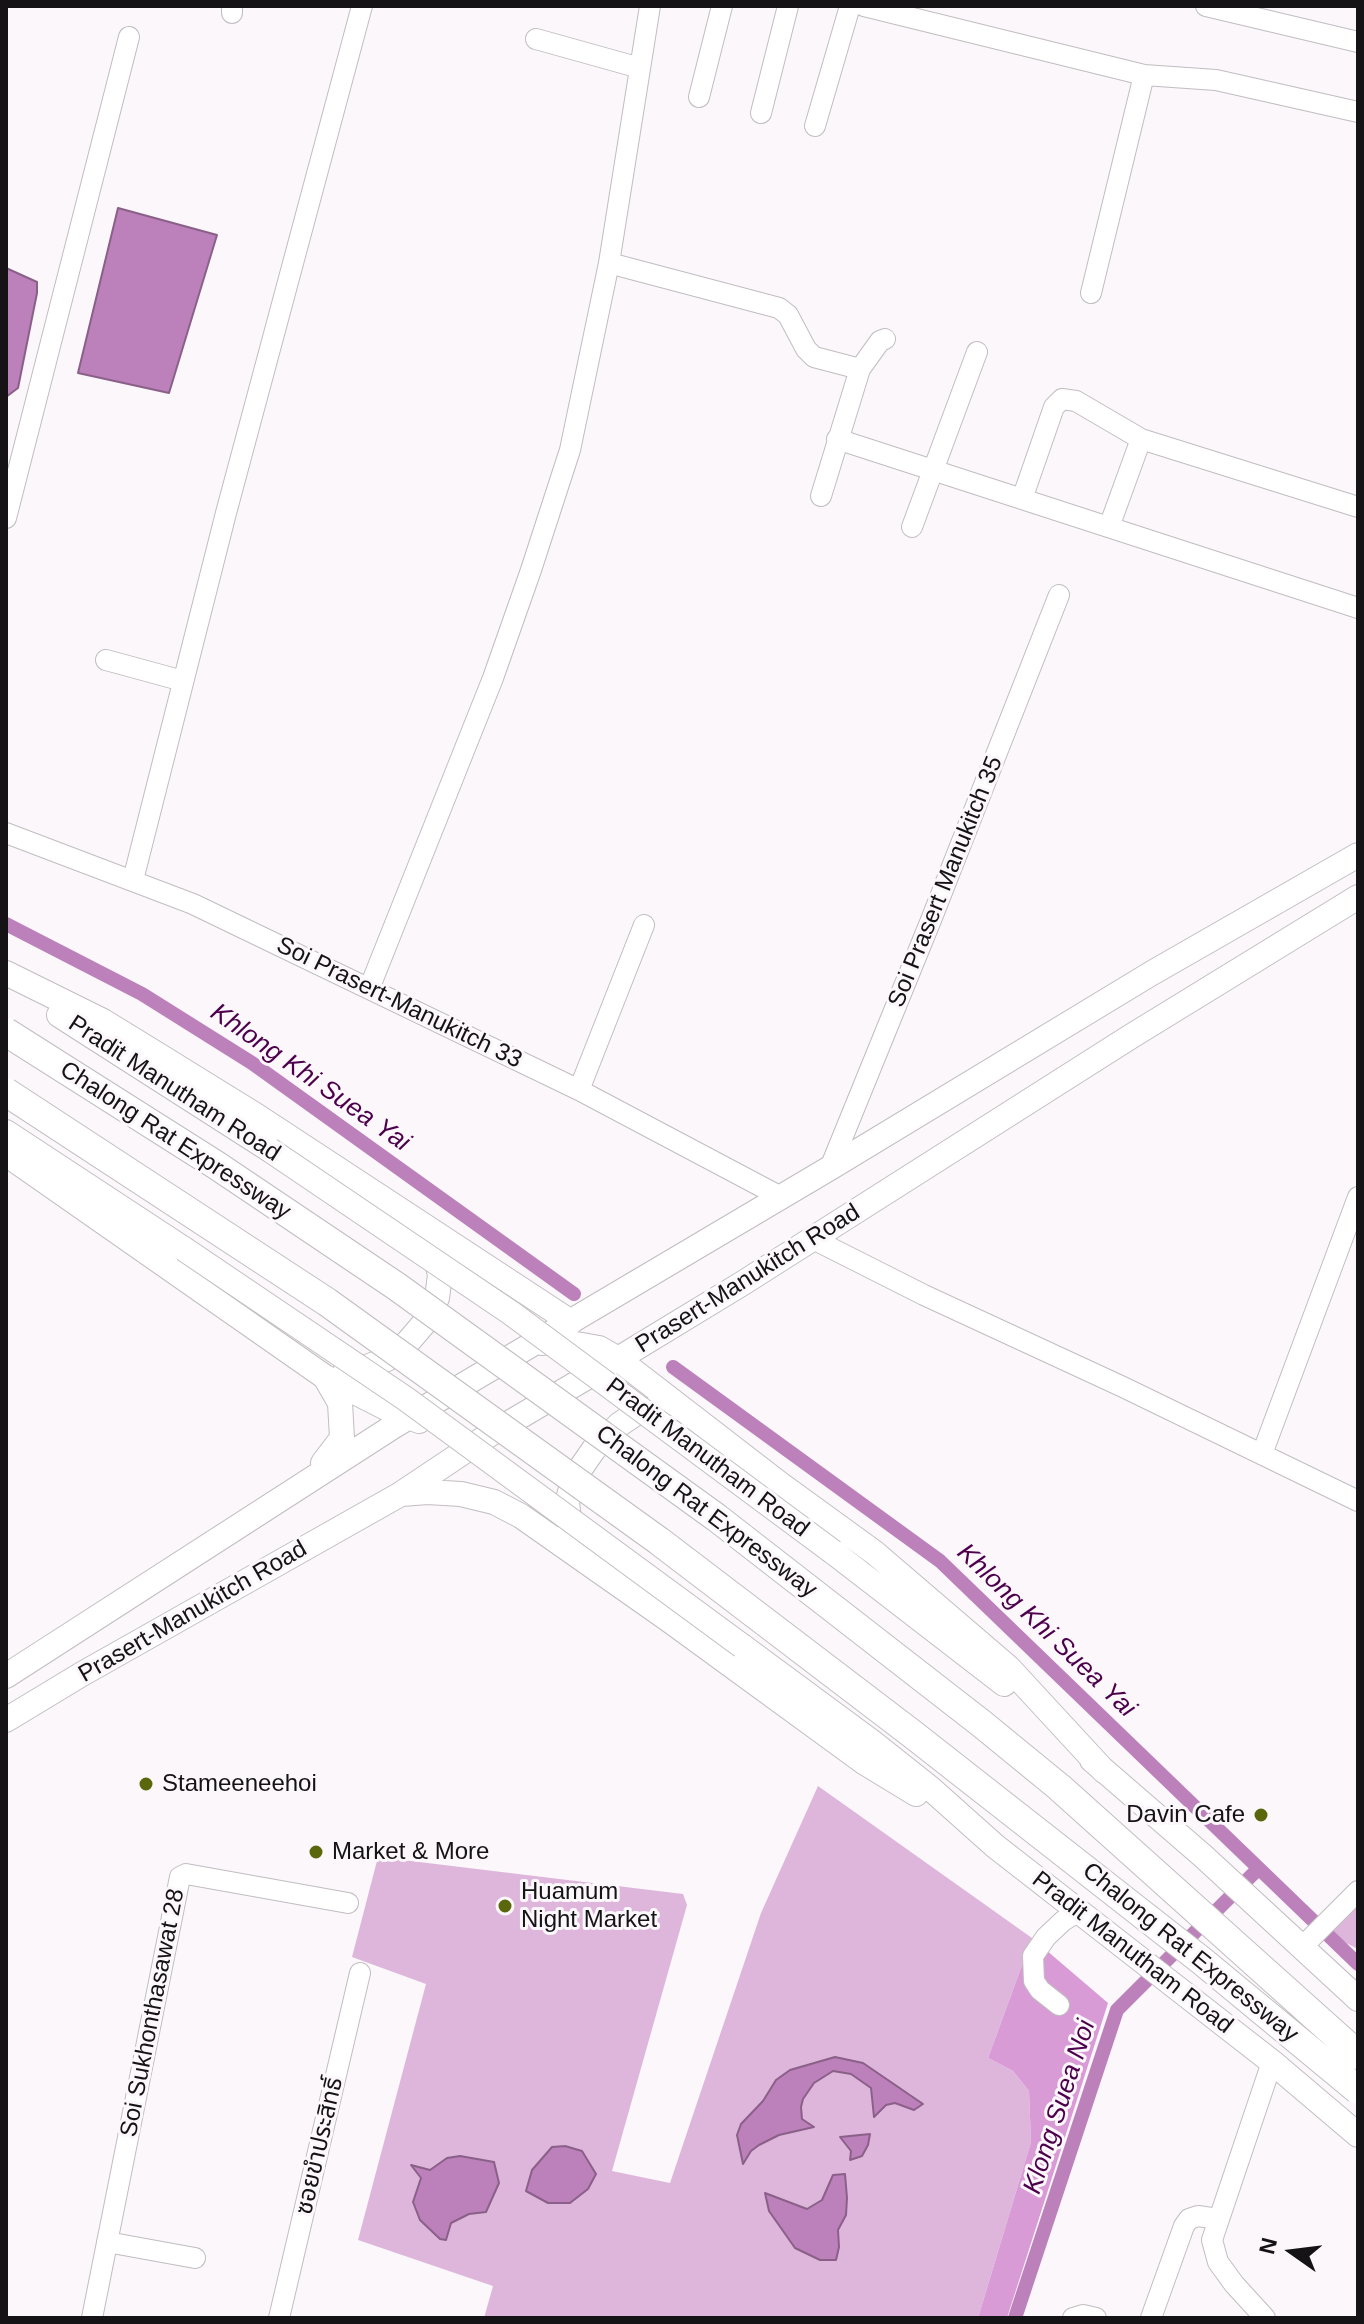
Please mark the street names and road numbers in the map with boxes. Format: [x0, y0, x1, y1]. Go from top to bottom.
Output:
street label: Soi Prasert Manukitch 35 [882, 752, 1010, 1012]
street label: Soi Prasert-Manukitch 33 [272, 931, 526, 1075]
street label: Pradit Manutham Road [63, 1010, 285, 1168]
street label: Chalong Rat Expressway [54, 1056, 296, 1226]
street label: Prasert-Manukitch Road [631, 1198, 865, 1360]
street label: Pradit Manutham Road [600, 1372, 814, 1544]
street label: Chalong Rat Expressway [590, 1419, 822, 1605]
street label: Prasert-Manukitch Road [74, 1535, 312, 1689]
street label: Chalong Rat Expressway [1076, 1857, 1304, 2049]
street label: Pradit Manutham Road [1026, 1866, 1238, 2040]
street label: Soi Sukhonthasawat 28 [115, 1886, 191, 2140]
street label: ซอยขำประสิทธิ์ [290, 2075, 350, 2217]

